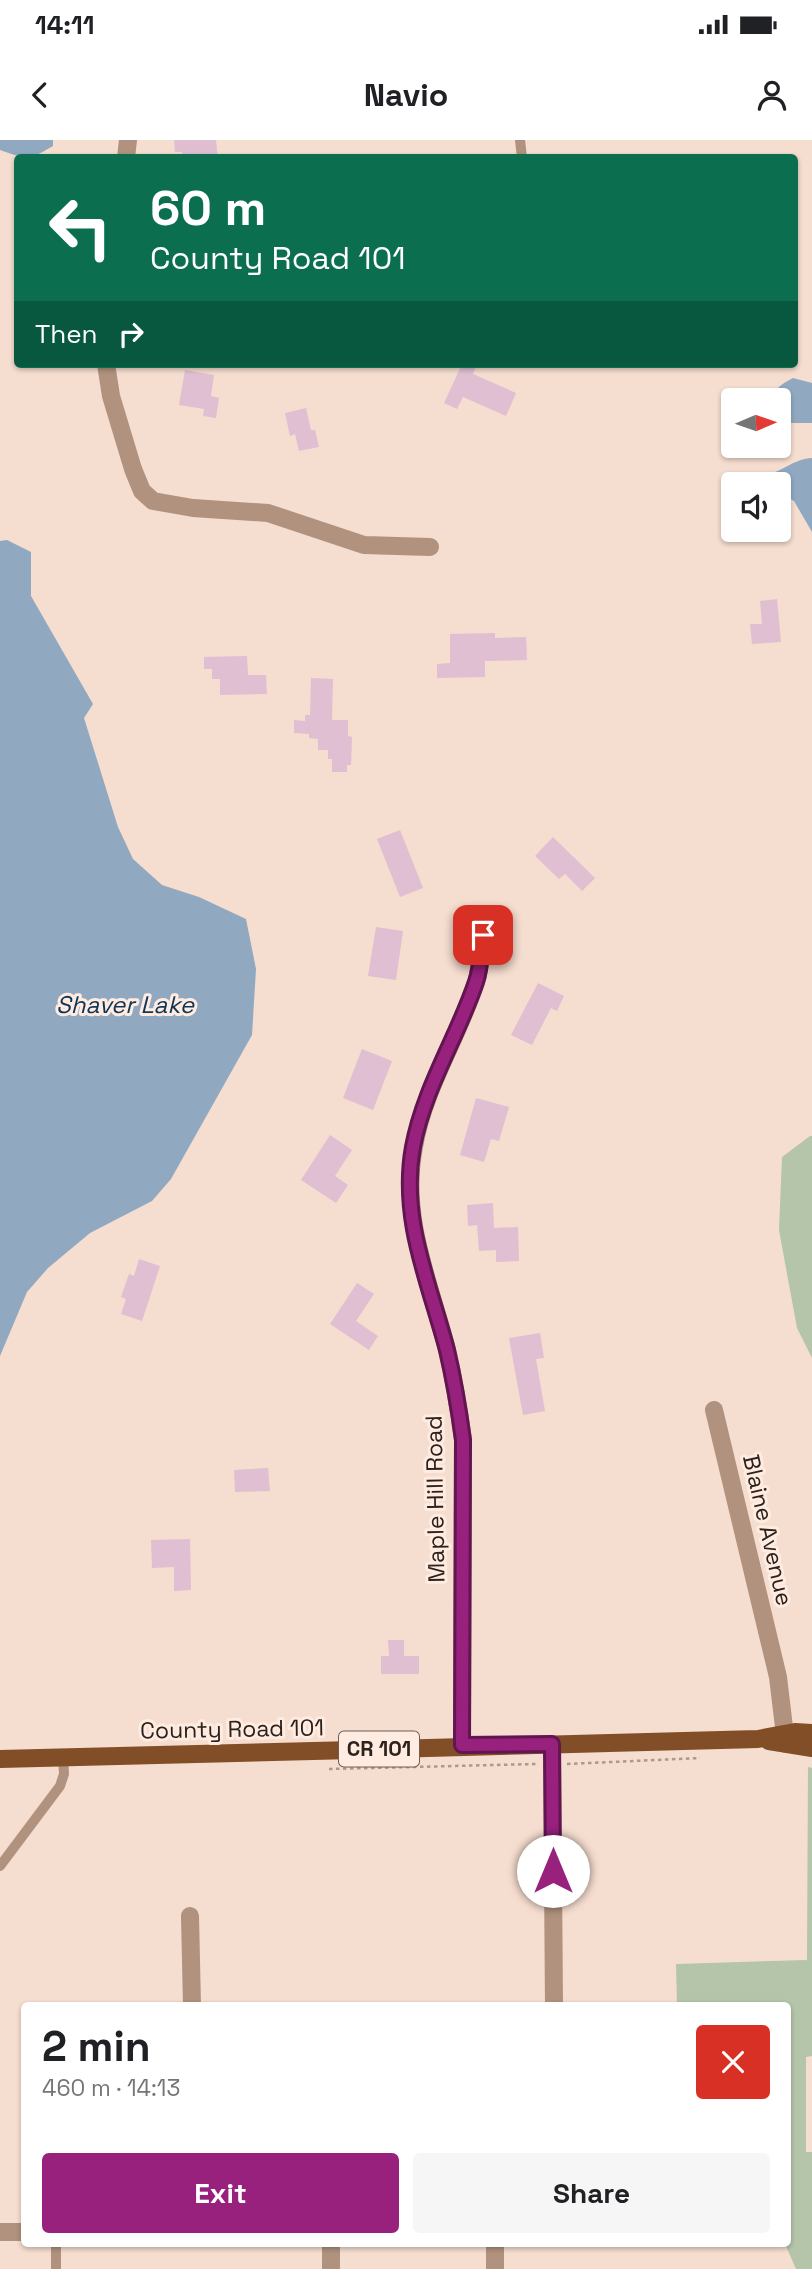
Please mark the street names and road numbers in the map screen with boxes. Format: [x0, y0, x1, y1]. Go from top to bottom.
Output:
street label: Maple Hill Road [419, 1415, 451, 1583]
street label: Blaine Avenue [736, 1451, 800, 1609]
street label: County Road 101 [140, 1712, 324, 1746]
road number: CR 101 [339, 1732, 419, 1766]

